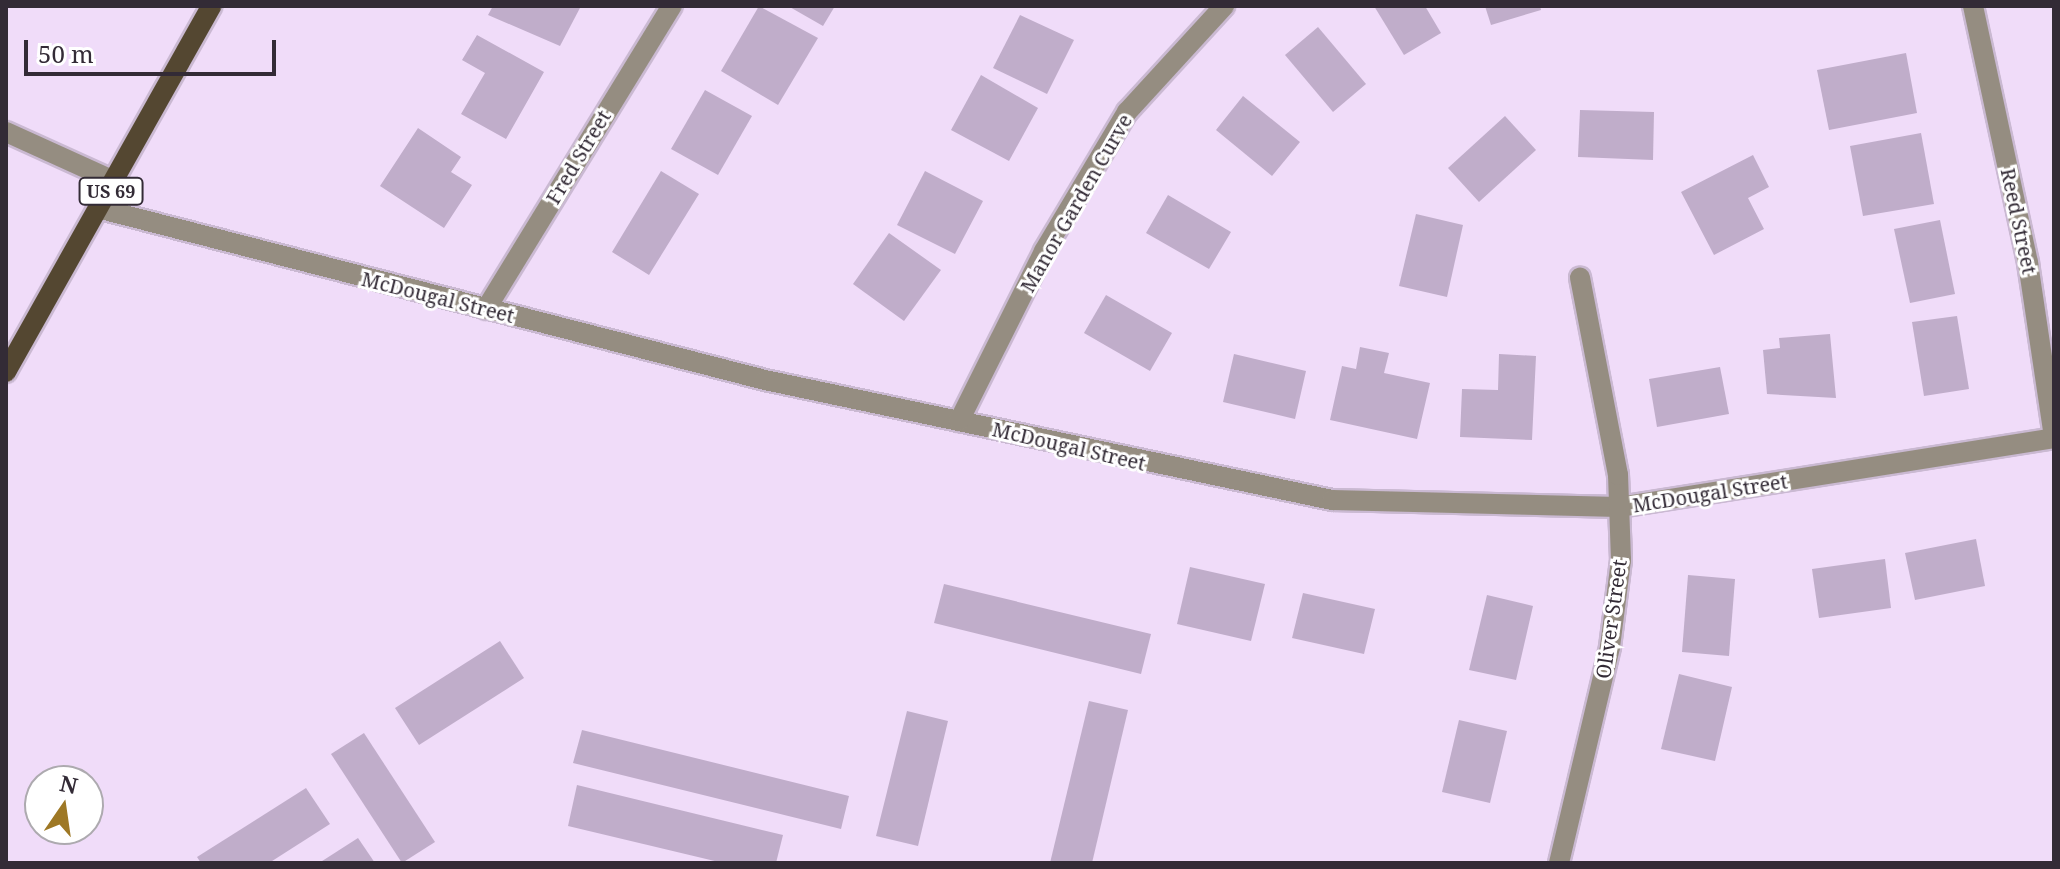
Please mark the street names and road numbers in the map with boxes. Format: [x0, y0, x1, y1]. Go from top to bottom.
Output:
street label: Fred Street [541, 106, 615, 208]
street label: Manor Garden Curve [1015, 110, 1137, 296]
street label: Reed Street [1996, 166, 2042, 276]
road number: US 69 [77, 177, 145, 205]
street label: McDougal Street [359, 266, 517, 328]
street label: McDougal Street [990, 417, 1148, 475]
street label: McDougal Street [1631, 469, 1789, 517]
street label: Oliver Street [1591, 558, 1631, 680]

